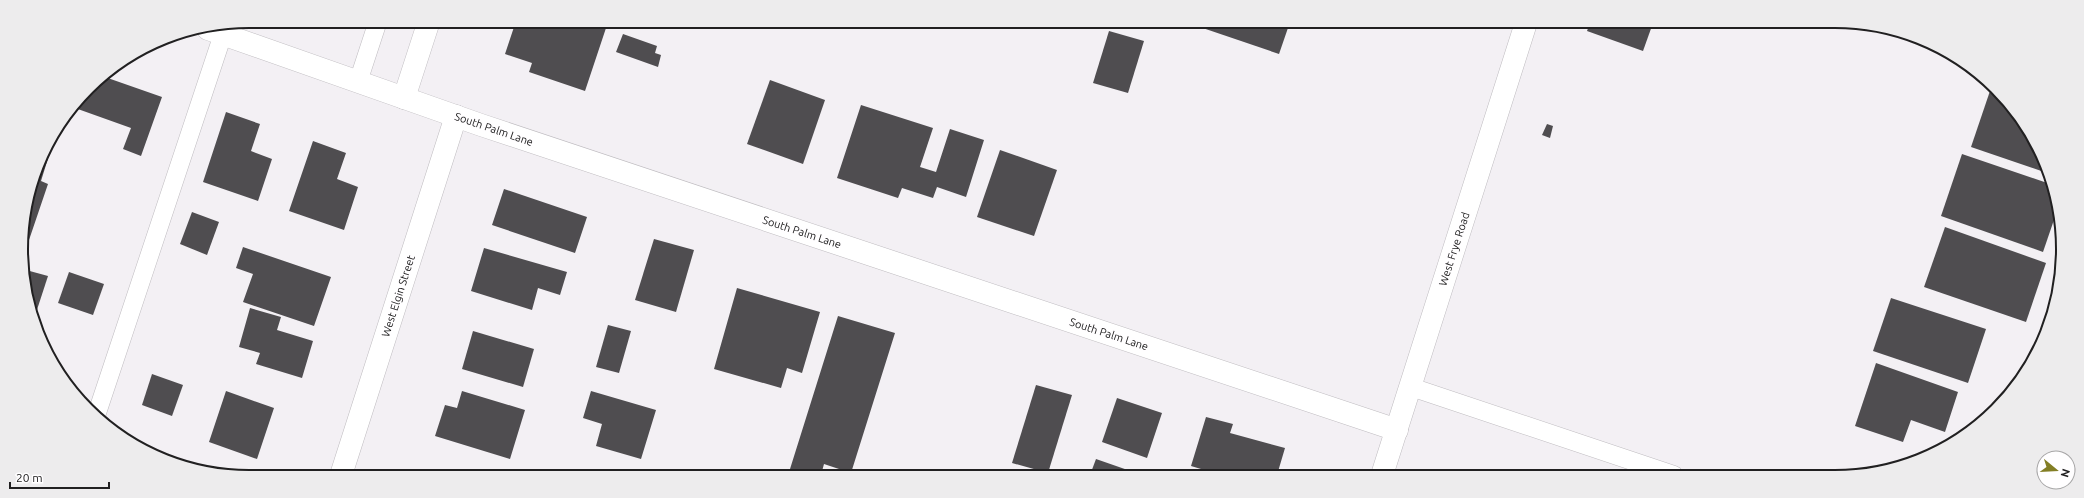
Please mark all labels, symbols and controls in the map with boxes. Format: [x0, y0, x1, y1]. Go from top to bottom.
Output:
street label: South Palm Lane [453, 110, 535, 148]
street label: West Frye Road [1436, 211, 1472, 287]
street label: South Palm Lane [761, 214, 843, 250]
street label: West Elgin Street [379, 253, 417, 338]
street label: South Palm Lane [1068, 316, 1150, 352]
north arrow [2036, 450, 2076, 490]
scale bar [10, 464, 109, 490]
text: N [2059, 467, 2072, 479]
text: 20 m [16, 471, 43, 484]

